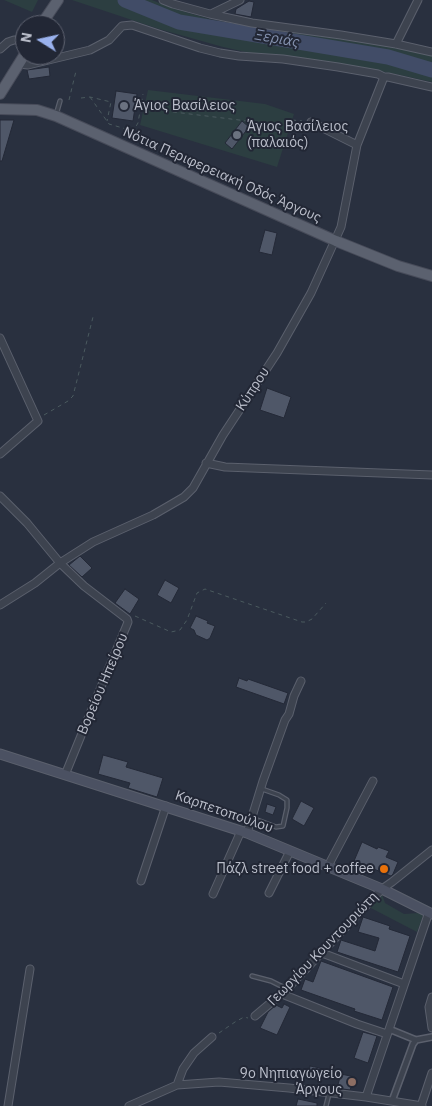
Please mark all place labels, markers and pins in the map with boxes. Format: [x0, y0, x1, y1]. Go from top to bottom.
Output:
place label: Άγιος Βασίλειος [134, 98, 235, 114]
marker: Άγιος Βασίλειος [118, 100, 130, 112]
place label: Άγιος Βασίλειος (παλαιός) [247, 119, 348, 152]
marker: Άγιος Βασίλειος (παλαιός) [231, 129, 243, 141]
place label: Πάζλ street food + coffee [216, 861, 374, 877]
marker: Πάζλ street food + coffee [378, 863, 390, 875]
place label: 9ο Νηπιαγωγείο Άργους [240, 1066, 342, 1098]
marker: 9ο Νηπιαγωγείο Άργους [346, 1076, 358, 1088]

